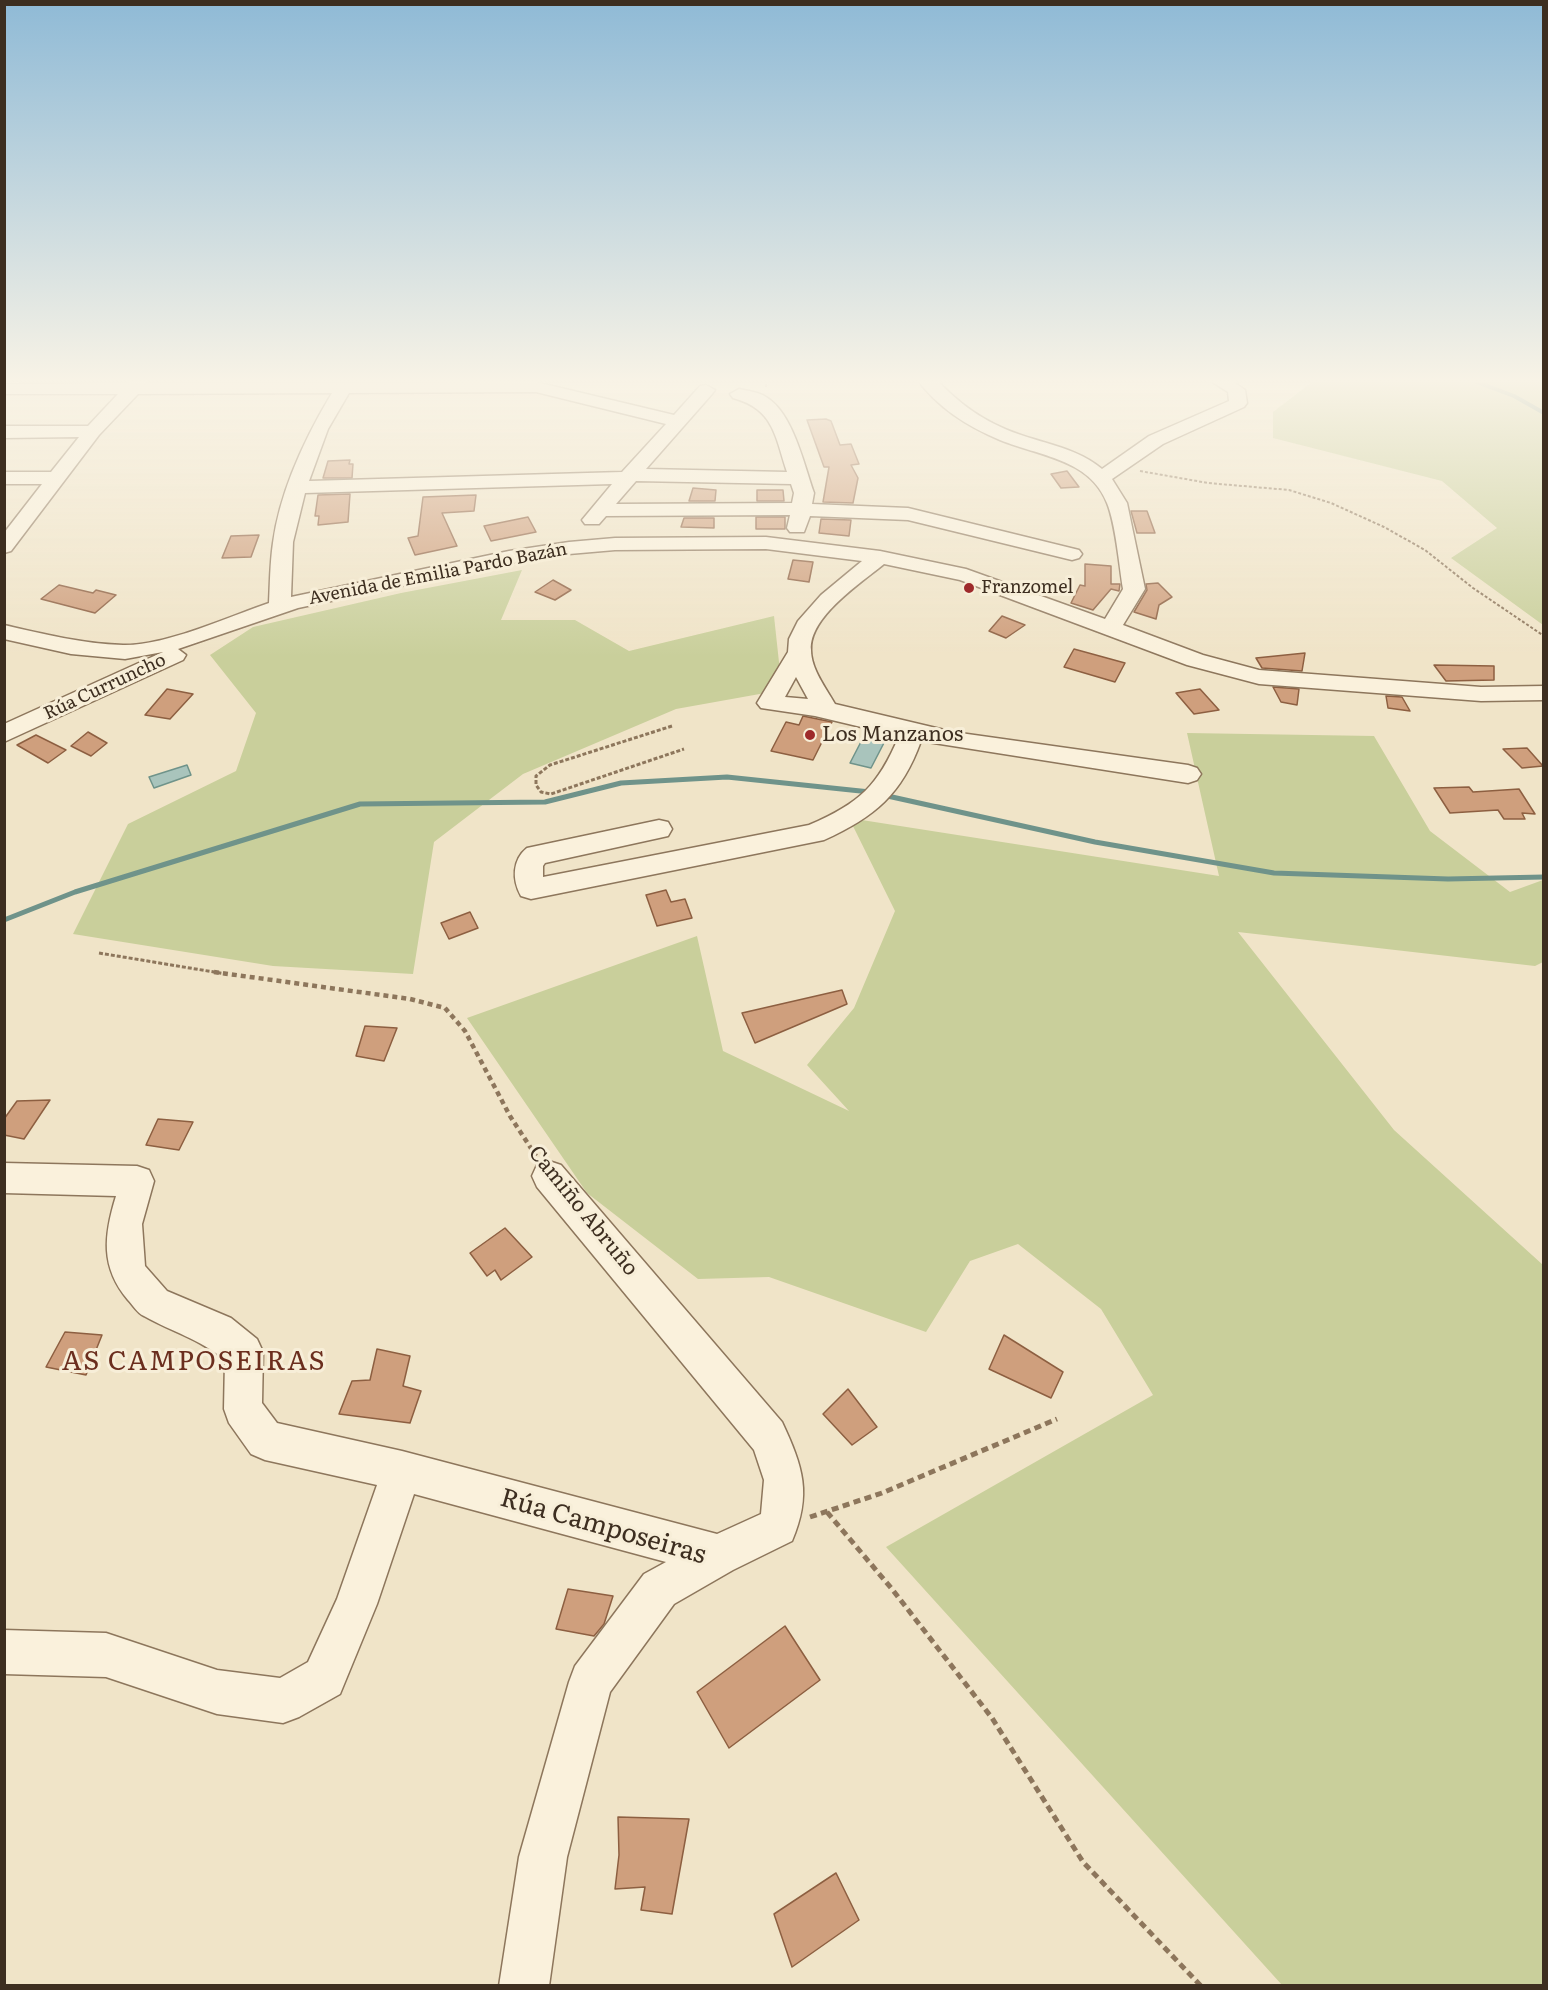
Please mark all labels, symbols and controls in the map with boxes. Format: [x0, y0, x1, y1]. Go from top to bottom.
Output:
street label: Avenida de Emilia Pardo Bazán [307, 538, 569, 610]
place label: Franzomel [981, 577, 1073, 599]
marker: Franzomel [962, 581, 976, 595]
street label: Rúa Curruncho [41, 649, 169, 725]
place label: Los Manzanos [822, 722, 963, 748]
marker: Los Manzanos [803, 728, 817, 742]
street label: Camiño Abruño [523, 1141, 643, 1281]
district label: AS CAMPOSEIRAS [62, 1346, 326, 1378]
street label: Rúa Camposeiras [497, 1483, 709, 1571]

